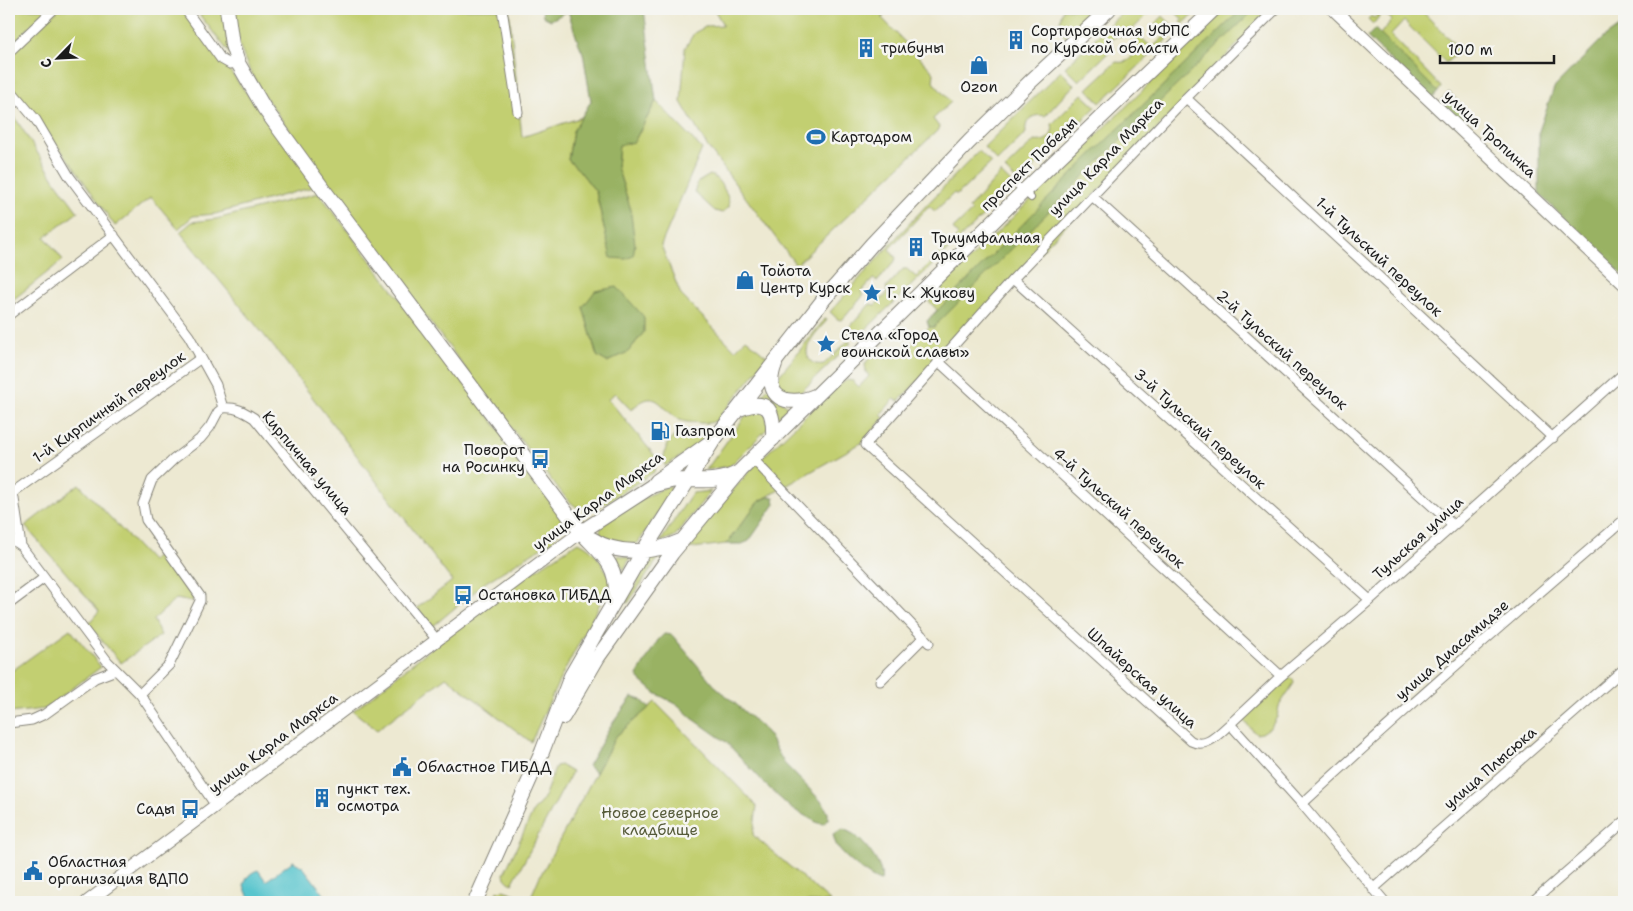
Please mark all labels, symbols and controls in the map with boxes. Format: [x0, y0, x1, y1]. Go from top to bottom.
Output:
place label: Сортировочная УФПС по Курской области [1031, 21, 1190, 58]
building icon: Сортировочная УФПС по Курской области [1005, 29, 1027, 51]
north arrow [32, 32, 82, 82]
scale bar [1440, 32, 1554, 64]
building icon: трибуны [855, 37, 877, 59]
place label: трибуны [881, 38, 944, 58]
text: 100 m [1448, 40, 1493, 60]
shop icon: Ozon [968, 54, 990, 76]
text: С [36, 56, 56, 71]
place label: Ozon [960, 77, 998, 97]
street label: улица Тропинка [1439, 86, 1541, 183]
street label: улица Карла Маркса [1044, 93, 1168, 220]
street label: проспект Победы [976, 113, 1082, 215]
sports icon: Картодром [805, 126, 827, 148]
place label: Картодром [831, 127, 912, 147]
street label: 1-й Тульский переулок [1311, 193, 1447, 321]
place label: Триумфальная арка [931, 228, 1041, 265]
building icon: Триумфальная арка [905, 236, 927, 258]
place label: Тойота Центр Курск [760, 261, 850, 298]
shop icon: Тойота Центр Курск [734, 269, 756, 291]
place icon: Г. К. Жукову [861, 282, 883, 304]
place label: Г. К. Жукову [887, 283, 975, 303]
street label: 2-й Тульский переулок [1212, 286, 1352, 414]
place label: Стела «Город воинской славы» [841, 325, 969, 362]
place icon: Стела «Город воинской славы» [815, 333, 837, 355]
street label: 1-й Кирпичный переулок [29, 346, 189, 467]
street label: 3-й Тульский переулок [1130, 364, 1270, 494]
street label: Кирпичная улица [258, 407, 357, 520]
fuel station icon: Газпром [649, 420, 671, 442]
place label: Газпром [675, 421, 736, 441]
place label: Поворот на Росинку [442, 440, 525, 477]
street label: 4-й Тульский переулок [1049, 443, 1189, 573]
street label: улица Карла Маркса [529, 446, 668, 555]
bus stop icon: Поворот на Росинку [529, 448, 551, 470]
street label: Тульская улица [1368, 492, 1468, 584]
bus stop icon: Остановка ГИБДД [452, 584, 474, 606]
place label: Остановка ГИБДД [478, 585, 612, 605]
street label: улица Диасамидзе [1391, 595, 1513, 705]
street label: Шпайерская улица [1083, 623, 1202, 733]
street label: улица Карла Маркса [204, 687, 342, 798]
street label: улица Плысюка [1439, 722, 1541, 814]
public building icon: Областное ГИБДД [391, 756, 413, 778]
place label: Областное ГИБДД [417, 757, 552, 777]
place label: пункт тех. осмотра [337, 779, 411, 816]
building icon: пункт тех. осмотра [311, 787, 333, 809]
bus stop icon: Сады [179, 798, 201, 820]
place label: Сады [136, 799, 175, 819]
park label: Новое северное кладбище [601, 803, 719, 840]
place label: Областная организация ВДПО [48, 852, 189, 889]
public building icon: Областная организация ВДПО [22, 860, 44, 882]

